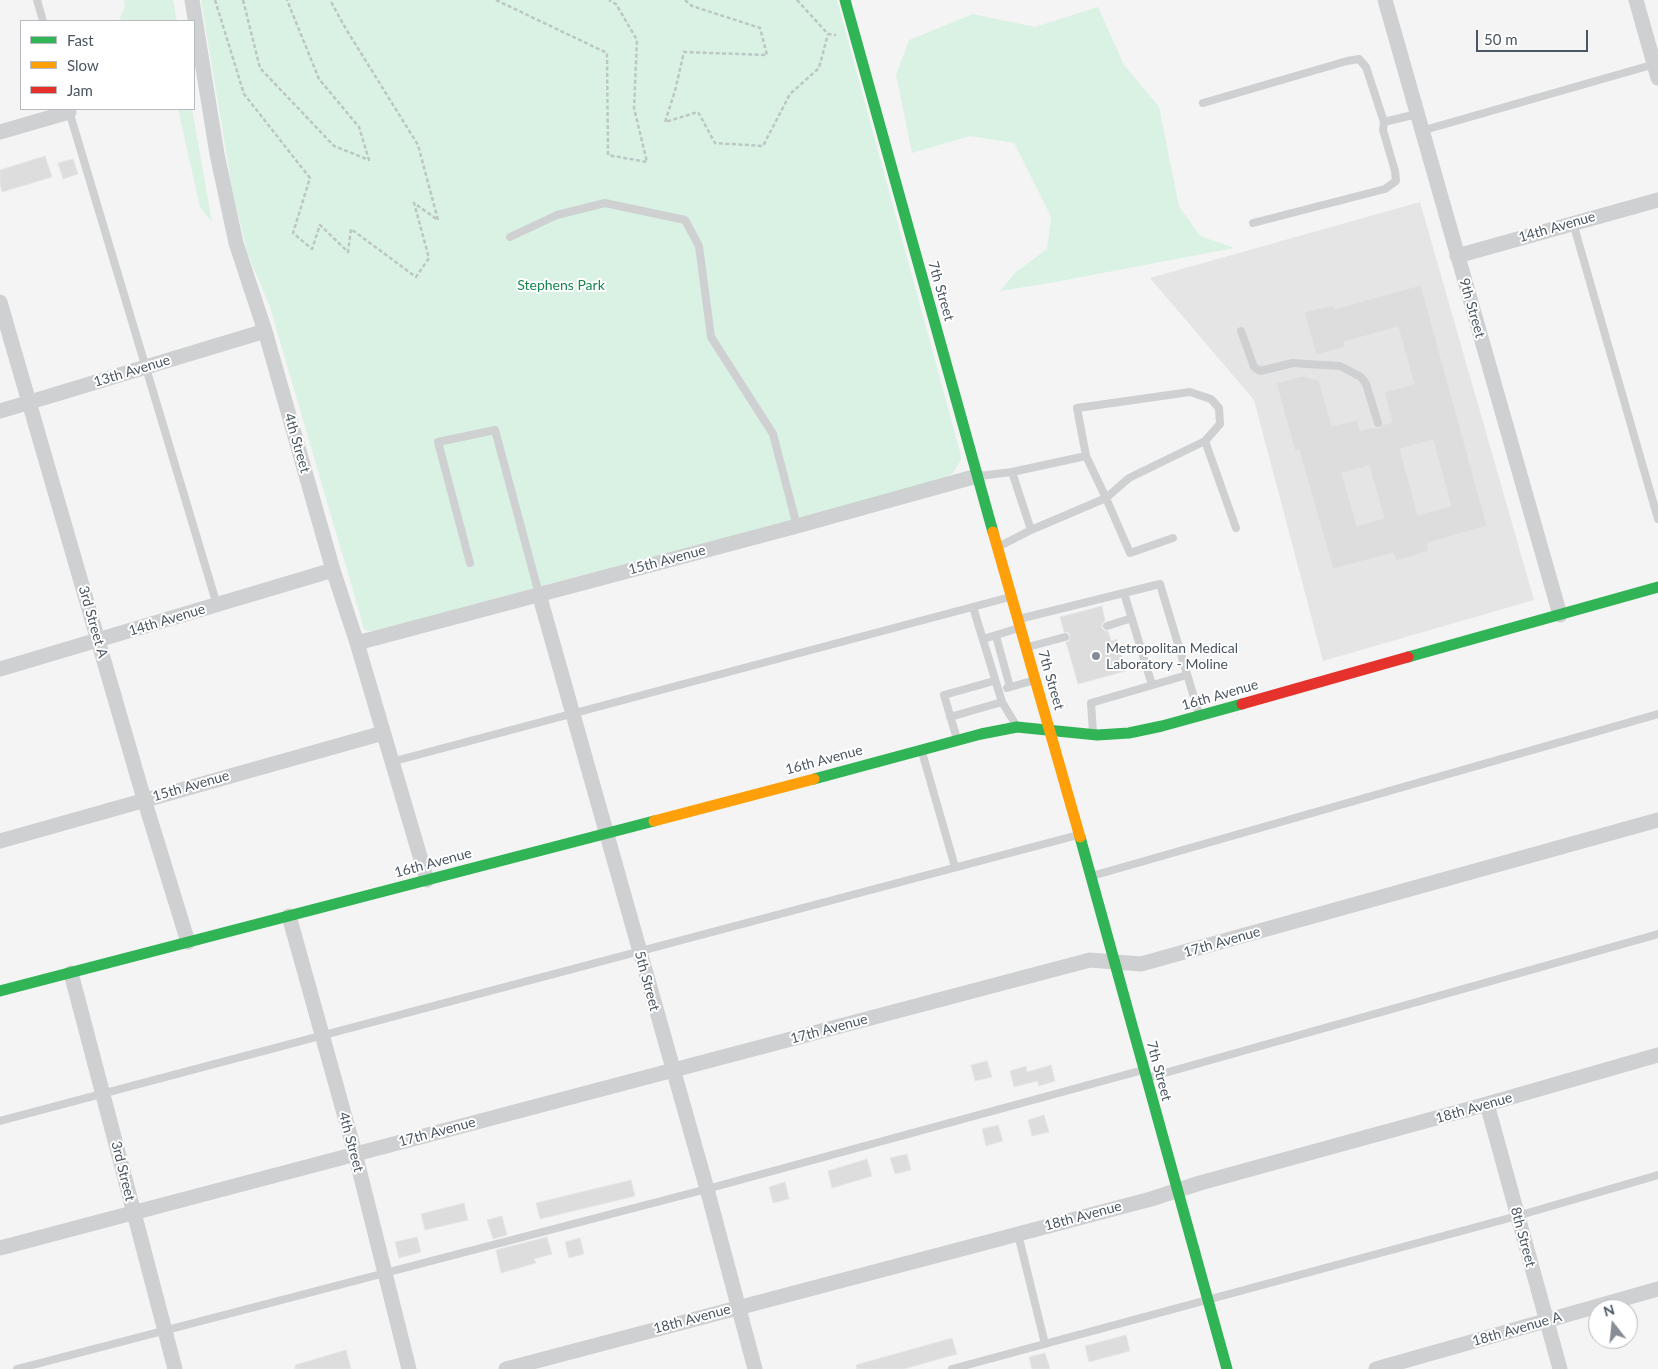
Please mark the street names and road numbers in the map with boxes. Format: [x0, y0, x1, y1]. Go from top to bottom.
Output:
street label: 14th Avenue [1517, 208, 1597, 246]
street label: 7th Street [924, 259, 958, 323]
street label: 9th Street [1455, 276, 1489, 340]
street label: 13th Avenue [92, 351, 172, 391]
street label: 4th Street [280, 411, 314, 475]
street label: 15th Avenue [627, 542, 707, 578]
street label: 3rd Street A [75, 584, 111, 660]
street label: 14th Avenue [127, 600, 207, 640]
street label: 7th Street [1034, 648, 1068, 712]
street label: 16th Avenue [1180, 676, 1260, 714]
street label: 16th Avenue [784, 742, 864, 778]
street label: 15th Avenue [151, 767, 231, 805]
street label: 16th Avenue [393, 845, 473, 881]
street label: 17th Avenue [1182, 923, 1262, 961]
street label: 5th Street [631, 949, 663, 1013]
street label: 17th Avenue [789, 1011, 869, 1047]
street label: 7th Street [1143, 1039, 1175, 1103]
street label: 18th Avenue [1434, 1089, 1514, 1127]
street label: 4th Street [335, 1110, 367, 1174]
street label: 17th Avenue [397, 1114, 477, 1150]
street label: 3rd Street [107, 1139, 139, 1203]
street label: 18th Avenue [1043, 1198, 1123, 1234]
street label: 8th Street [1507, 1205, 1539, 1269]
street label: 18th Avenue [652, 1301, 732, 1337]
street label: 18th Avenue A [1470, 1308, 1564, 1350]

